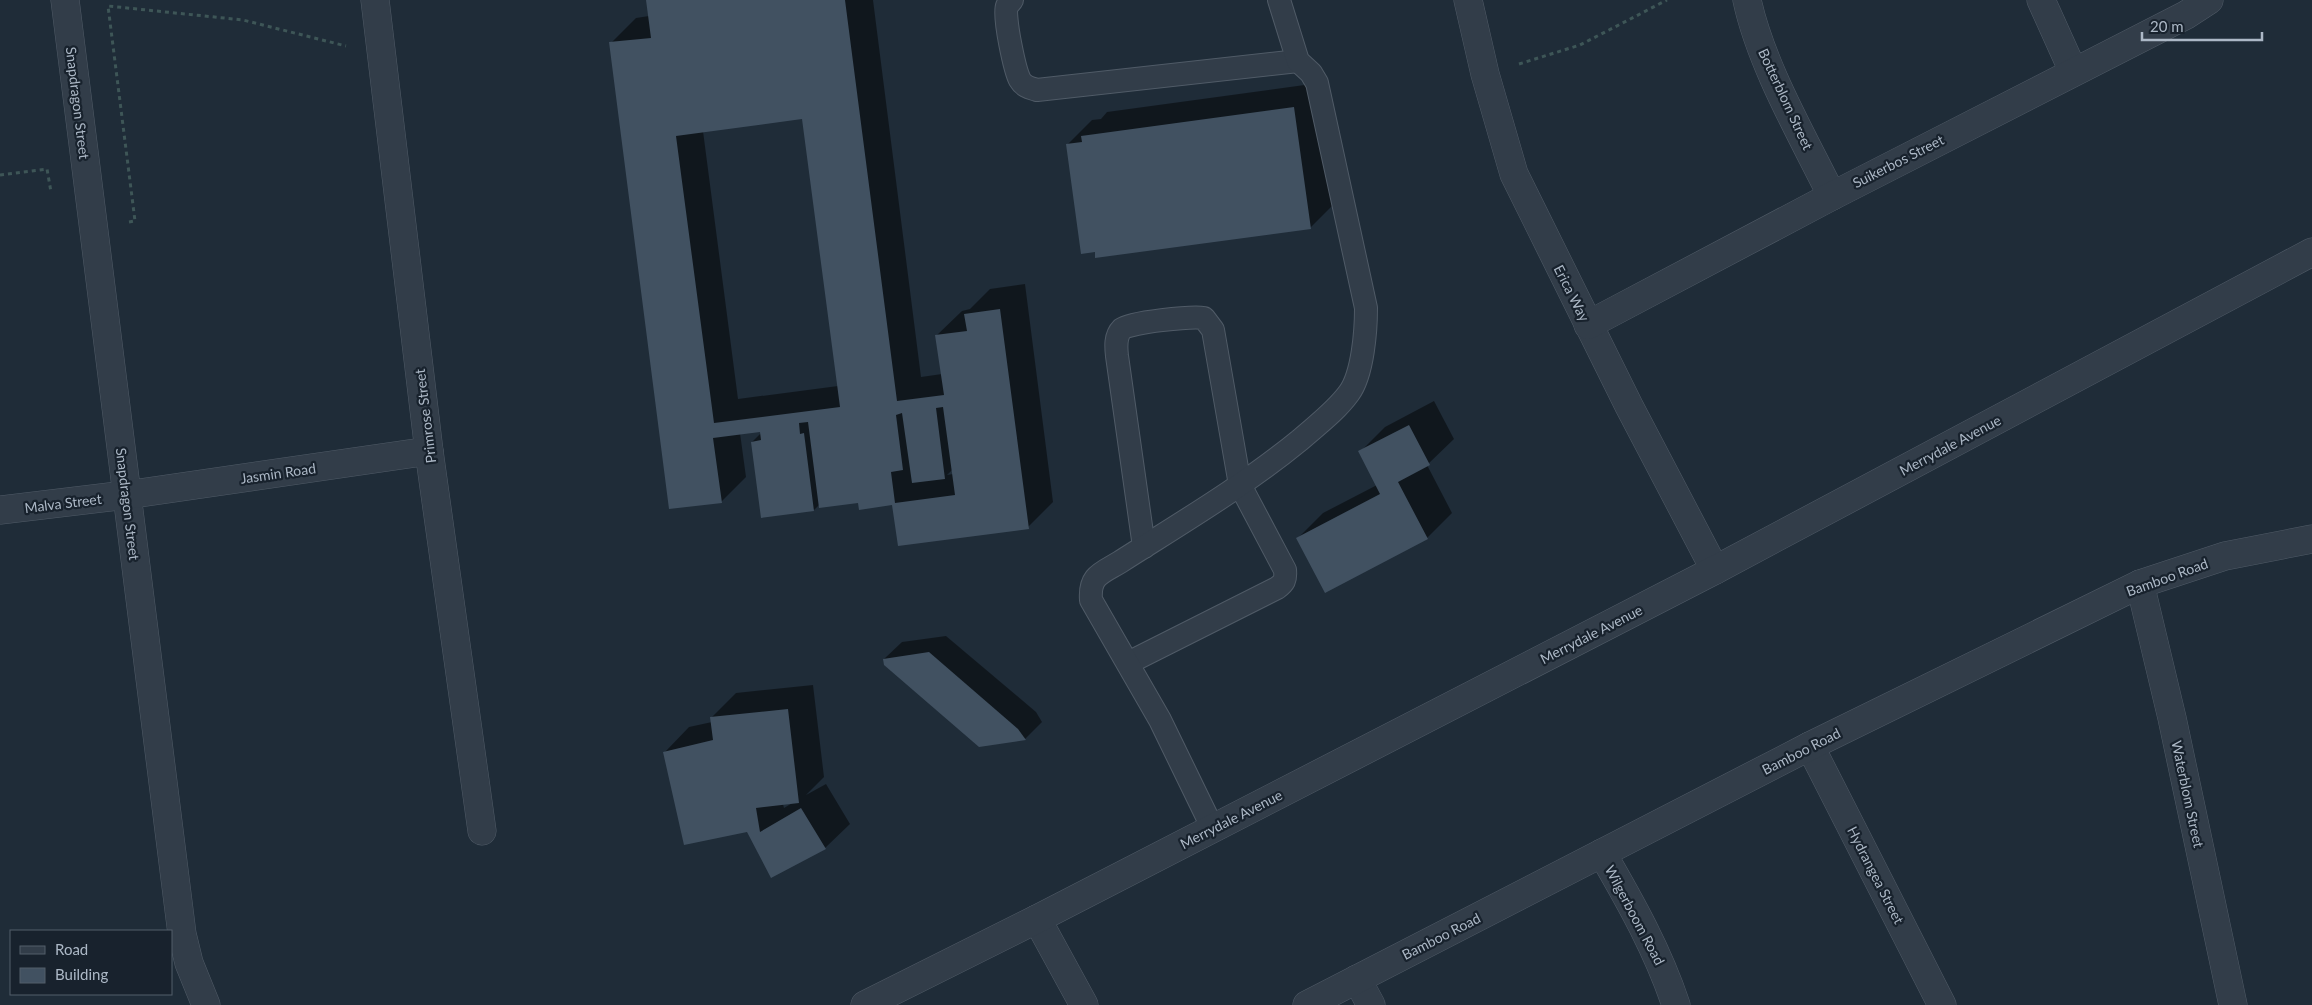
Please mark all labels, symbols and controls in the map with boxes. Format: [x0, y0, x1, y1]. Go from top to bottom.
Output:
scale bar [2142, 10, 2262, 42]
text: 20 m [2150, 17, 2184, 35]
street label: Snapdragon Street [63, 46, 93, 160]
street label: Botterblom Street [1755, 46, 1817, 152]
street label: Suikerbos Street [1850, 131, 1946, 191]
street label: Erica Way [1551, 262, 1594, 325]
street label: Primrose Street [411, 368, 439, 464]
street label: Merrydale Avenue [1896, 411, 2004, 479]
street label: Snapdragon Street [113, 447, 143, 561]
street label: Jasmin Road [239, 459, 317, 487]
street label: Malva Street [23, 490, 103, 516]
street label: Bamboo Road [2124, 554, 2210, 600]
street label: Merrydale Avenue [1537, 601, 1645, 667]
street label: Bamboo Road [1759, 724, 1843, 778]
street label: Waterblom Street [2168, 739, 2208, 849]
street label: Merrydale Avenue [1177, 786, 1285, 852]
street label: Hydrangea Street [1844, 823, 1908, 927]
street label: Wilgerboom Road [1602, 862, 1668, 968]
street label: Bamboo Road [1399, 909, 1483, 963]
legend [10, 930, 172, 995]
text: Road [55, 940, 88, 958]
text: Building [55, 965, 108, 983]

